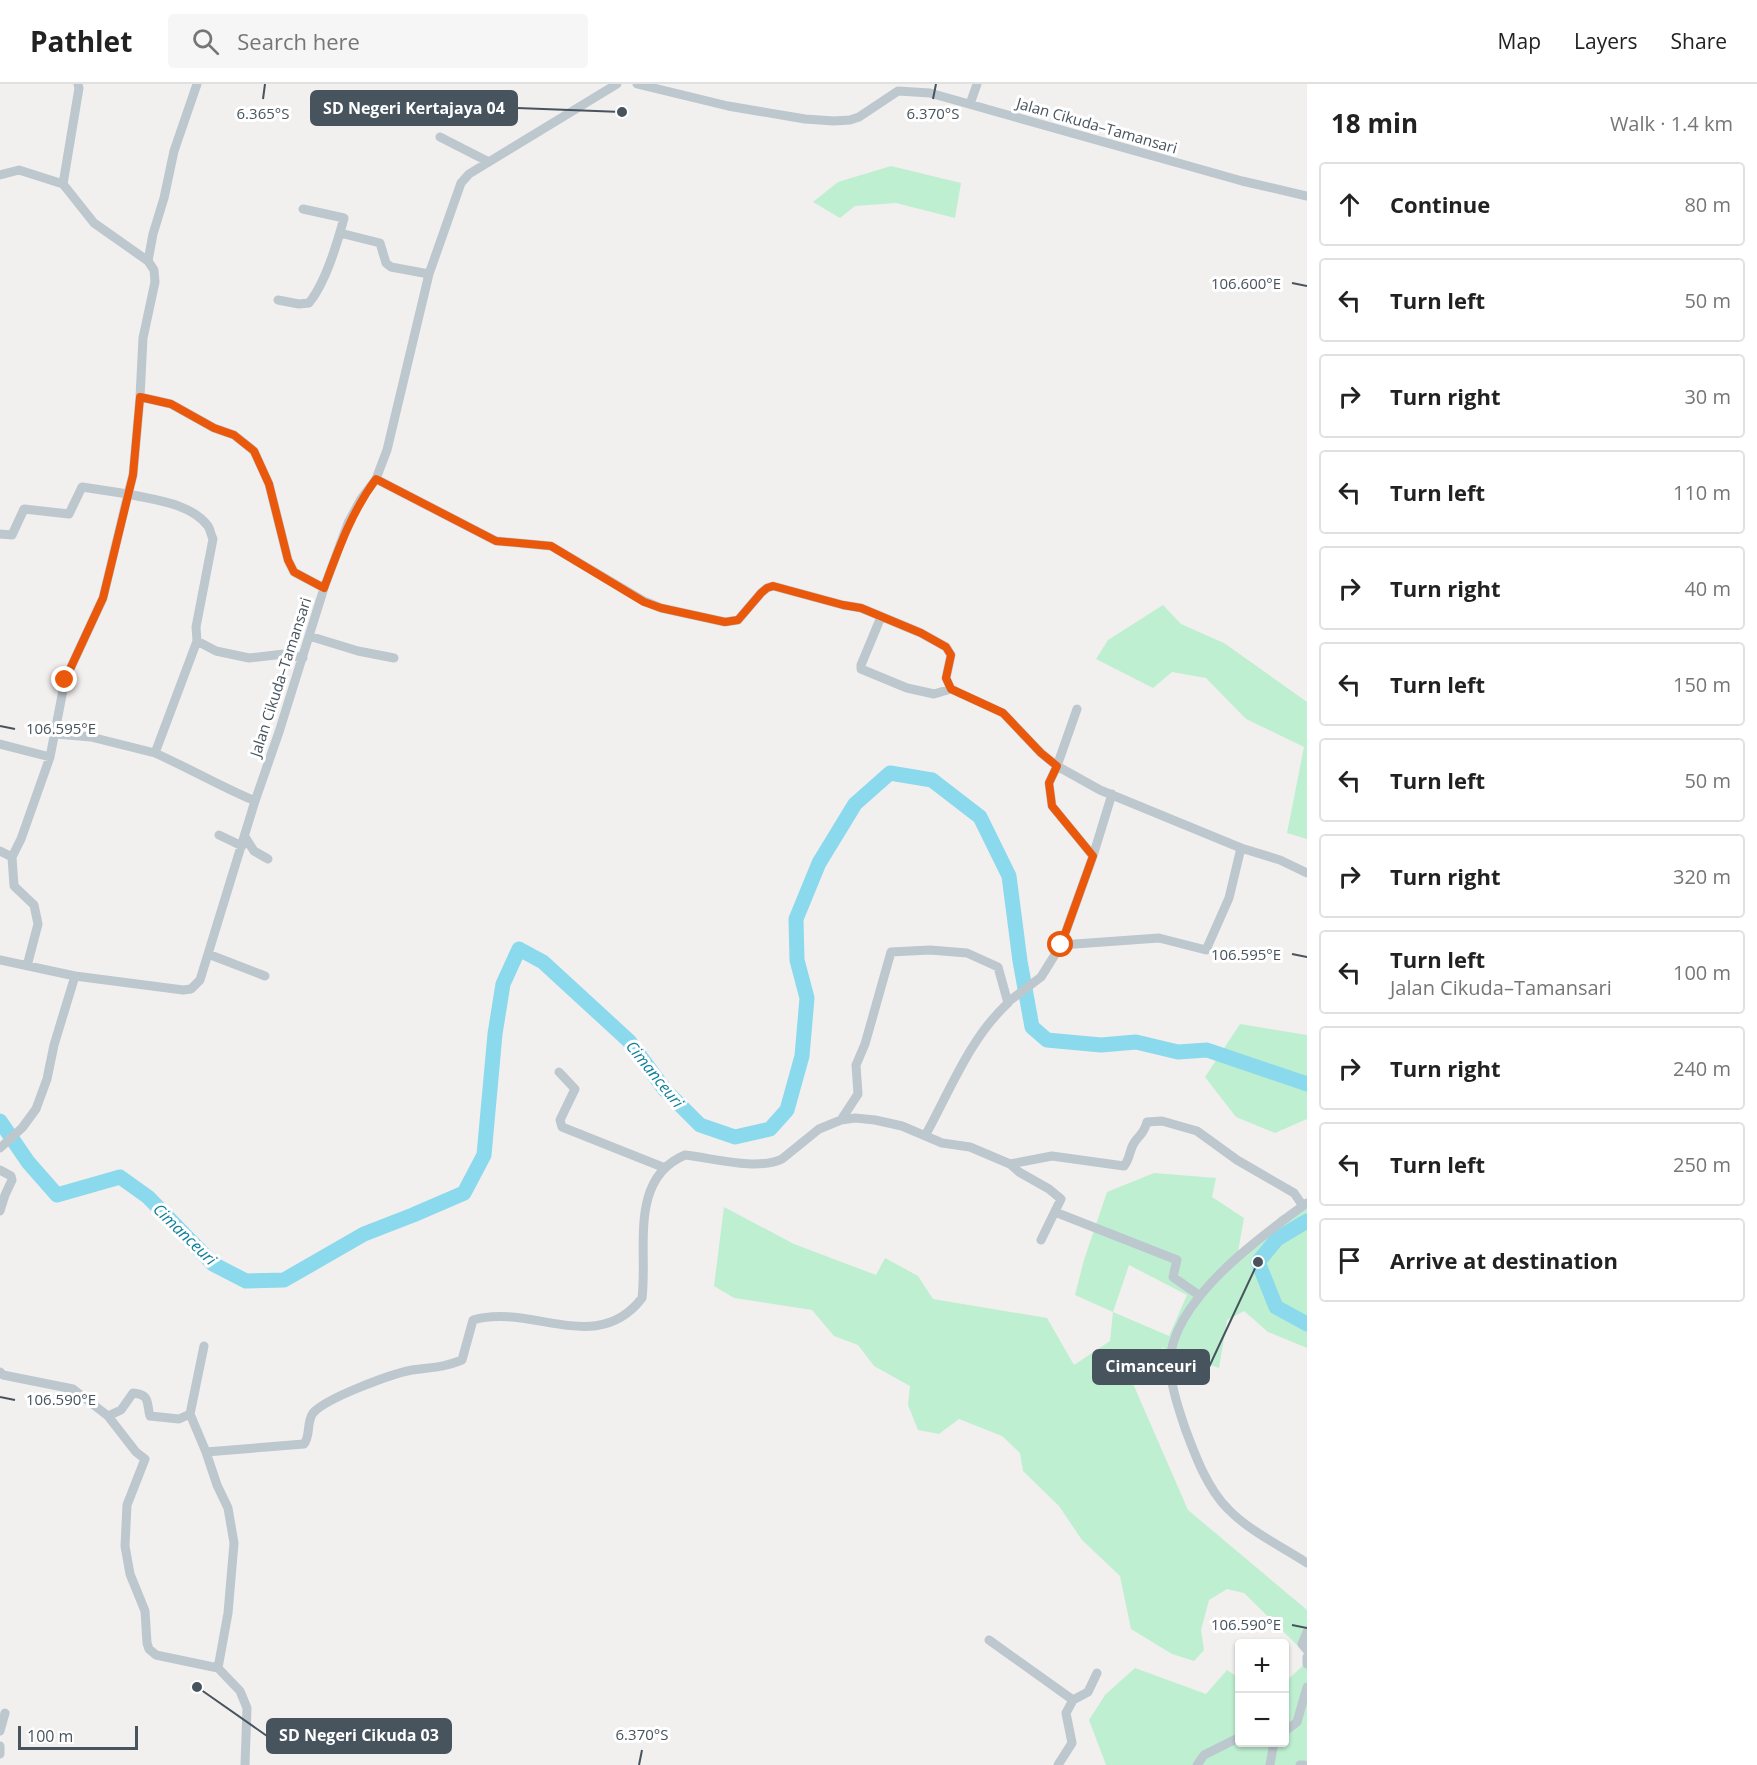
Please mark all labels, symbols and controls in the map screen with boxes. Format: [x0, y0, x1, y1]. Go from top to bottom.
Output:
search box [168, 14, 588, 68]
text: Pathlet [30, 22, 132, 60]
icon: search [189, 25, 222, 58]
text: Search here [237, 26, 360, 56]
text: Map [1498, 27, 1541, 55]
text: Layers [1574, 27, 1638, 55]
text: Share [1671, 27, 1727, 55]
callout: SD Negeri Kertajaya 04 [311, 91, 517, 125]
street label: Jalan Cikuda–Tamansari [1012, 92, 1180, 158]
text: SD Negeri Kertajaya 04 [323, 97, 505, 119]
text: 6.365°S [237, 103, 289, 123]
text: 6.370°S [907, 103, 959, 123]
text: 18 min [1331, 105, 1418, 141]
text: Walk · 1.4 km [1610, 110, 1733, 137]
icon: ahead [1333, 188, 1366, 221]
text: Continue [1390, 189, 1490, 219]
text: 80 m [1684, 191, 1731, 218]
text: 106.600°E [1211, 273, 1281, 293]
icon: left [1333, 284, 1366, 317]
text: Turn left [1390, 285, 1485, 315]
text: 50 m [1684, 287, 1731, 314]
icon: right [1333, 380, 1366, 413]
text: Turn right [1390, 381, 1501, 411]
text: 30 m [1684, 383, 1731, 410]
icon: left [1333, 476, 1366, 509]
text: Turn left [1390, 477, 1485, 507]
text: 110 m [1673, 479, 1731, 506]
icon: right [1333, 572, 1366, 605]
text: Turn right [1390, 573, 1501, 603]
text: 40 m [1684, 575, 1731, 602]
street label: Jalan Cikuda–Tamansari [244, 595, 315, 761]
route end [51, 666, 77, 692]
icon: left [1333, 668, 1366, 701]
text: Turn left [1390, 669, 1485, 699]
text: 150 m [1673, 671, 1731, 698]
text: 106.595°E [26, 718, 96, 738]
icon: left [1333, 764, 1366, 797]
text: Turn left [1390, 765, 1485, 795]
text: 50 m [1684, 767, 1731, 794]
icon: right [1333, 860, 1366, 893]
text: Turn right [1390, 861, 1501, 891]
text: 320 m [1673, 863, 1731, 890]
route start [1047, 931, 1073, 957]
text: 106.595°E [1211, 944, 1281, 964]
text: Turn left [1390, 944, 1485, 974]
icon: left [1333, 956, 1366, 989]
text: 100 m [1673, 959, 1731, 986]
text: Jalan Cikuda–Tamansari [1390, 974, 1612, 1001]
water label: Cimanceuri [621, 1036, 689, 1113]
icon: right [1333, 1052, 1366, 1085]
text: Turn right [1390, 1053, 1501, 1083]
text: 240 m [1673, 1055, 1731, 1082]
icon: left [1333, 1148, 1366, 1181]
text: Turn left [1390, 1149, 1485, 1179]
text: 250 m [1673, 1151, 1731, 1178]
water label: Cimanceuri [148, 1198, 222, 1271]
icon: arrive [1333, 1244, 1366, 1277]
text: Arrive at destination [1390, 1245, 1618, 1275]
callout: Cimanceuri [1093, 1350, 1209, 1384]
text: Cimanceuri [1105, 1355, 1197, 1377]
text: 106.590°E [26, 1389, 96, 1409]
text: 106.590°E [1211, 1614, 1281, 1634]
map controls [1235, 1639, 1289, 1747]
button: + [1235, 1639, 1289, 1693]
button: − [1235, 1693, 1289, 1747]
callout: SD Negeri Cikuda 03 [267, 1719, 451, 1753]
scale bar [18, 1723, 138, 1750]
text: SD Negeri Cikuda 03 [279, 1724, 439, 1746]
text: 6.370°S [616, 1724, 668, 1744]
text: 100 m [27, 1725, 73, 1747]

